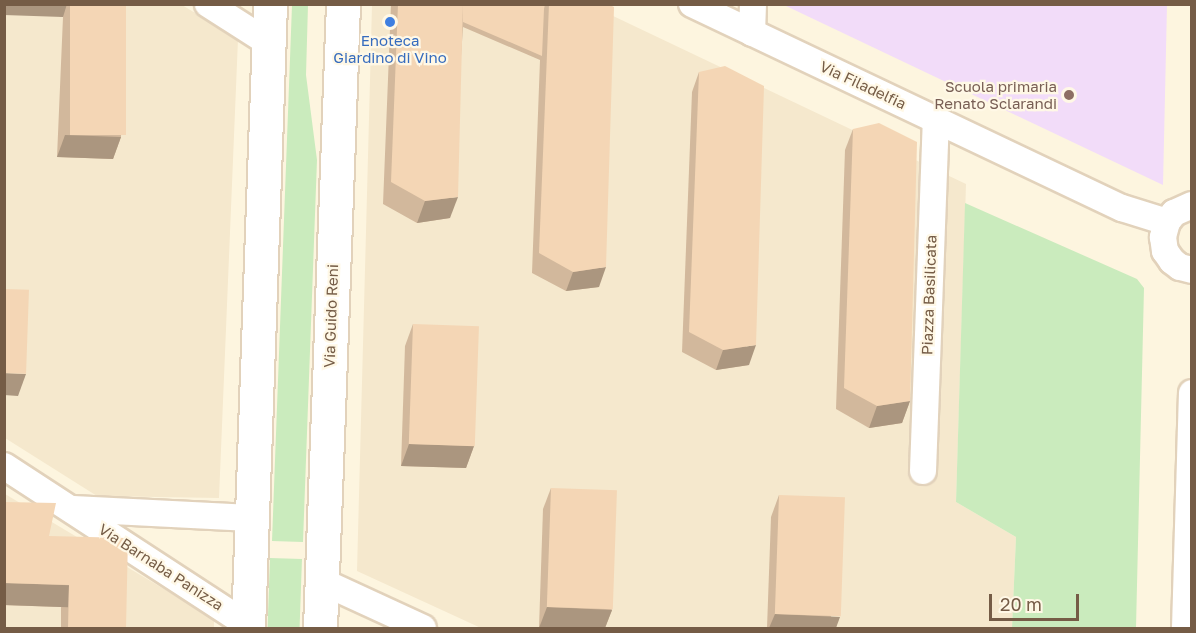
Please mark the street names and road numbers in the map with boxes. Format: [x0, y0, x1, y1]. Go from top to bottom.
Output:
street label: Via Filadelfia [817, 57, 909, 113]
street label: Piazza Basilicata [918, 235, 940, 355]
street label: Via Guido Reni [320, 264, 342, 368]
street label: Via Barnaba Panizza [95, 520, 227, 614]

